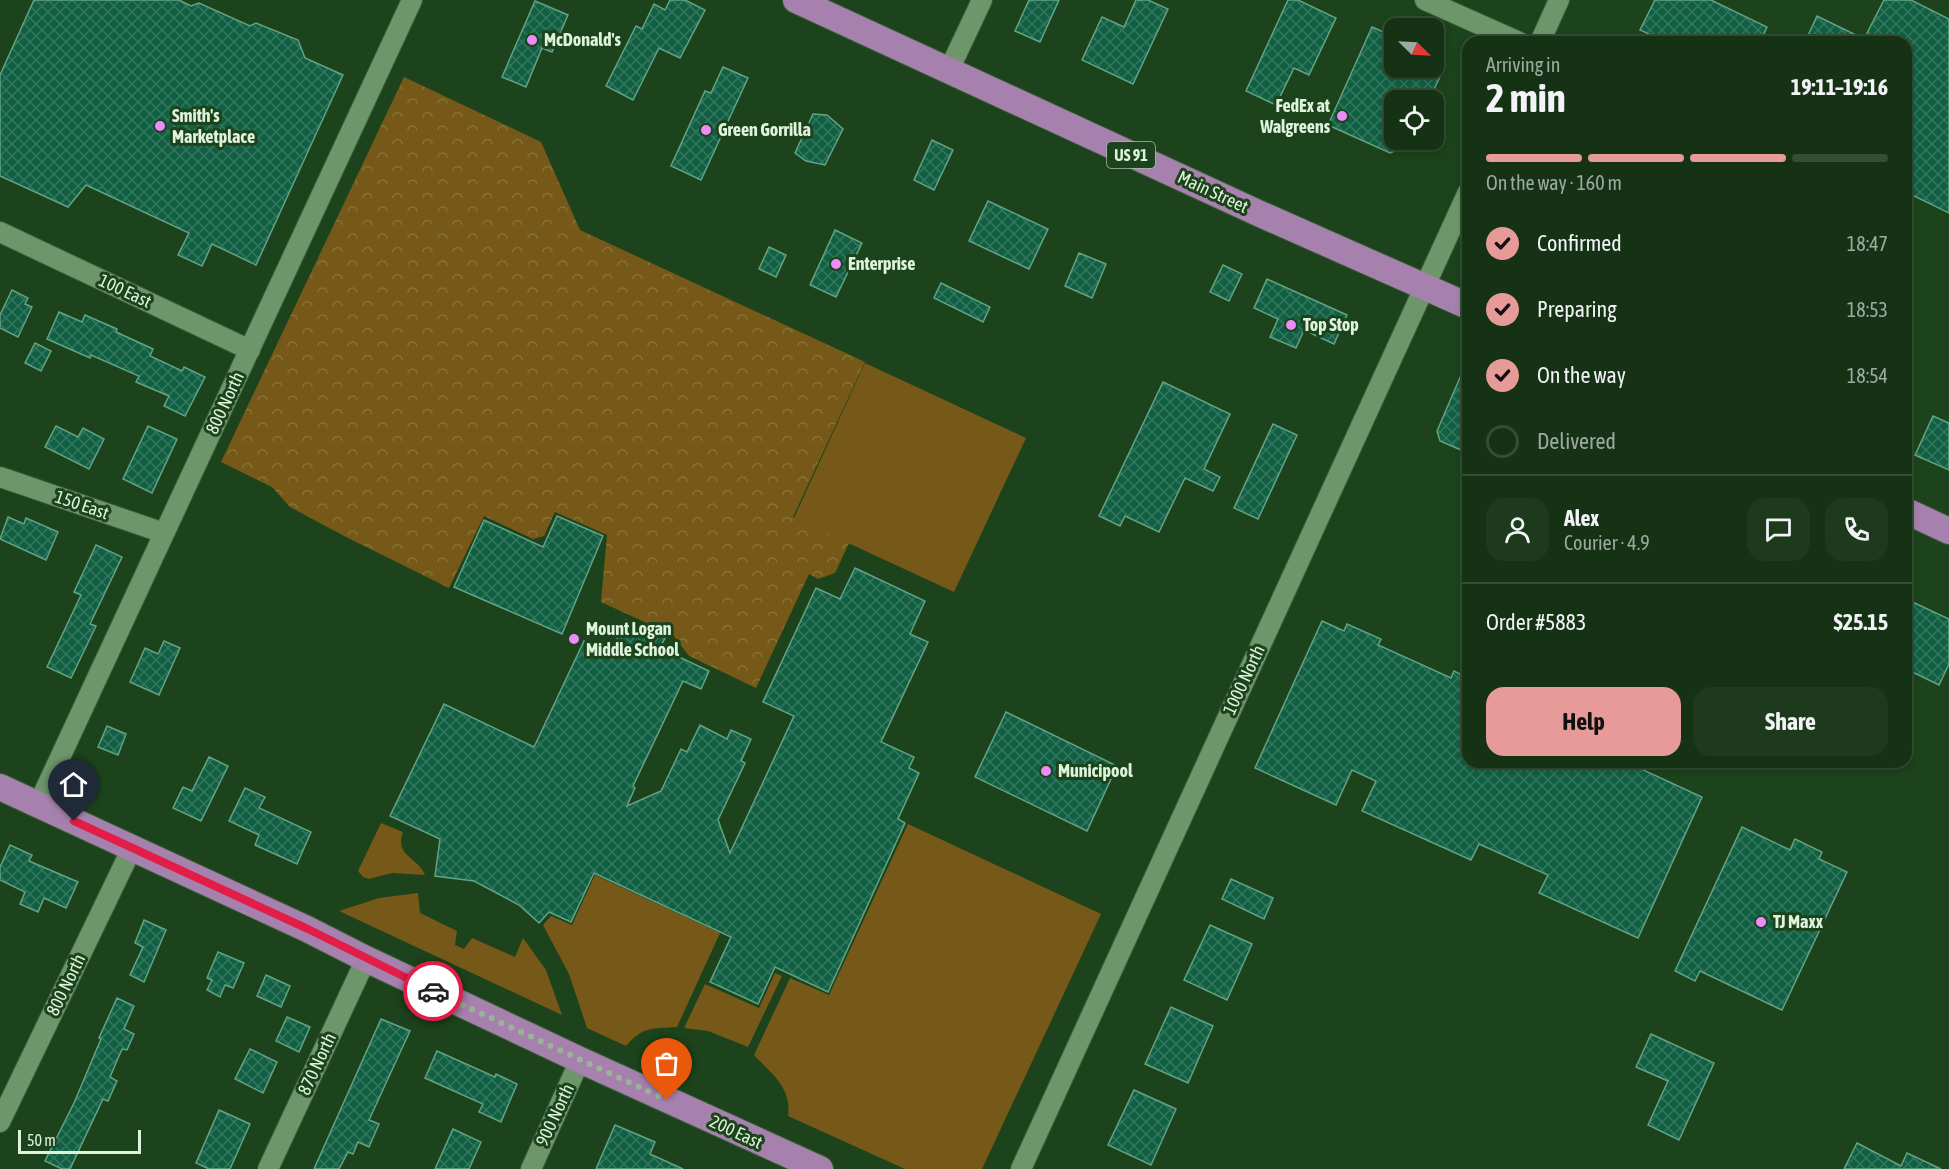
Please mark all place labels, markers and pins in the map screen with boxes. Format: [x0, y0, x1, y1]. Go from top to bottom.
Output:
place label: McDonald's [544, 29, 621, 50]
marker: McDonald's [525, 33, 539, 47]
place label: FedEx at Walgreens [1259, 95, 1331, 137]
place label: Smith's Marketplace [172, 105, 255, 147]
marker: FedEx at Walgreens [1335, 109, 1349, 123]
marker: Smith's Marketplace [153, 119, 167, 133]
place label: Green Gorrilla [718, 119, 811, 140]
marker: Green Gorrilla [699, 123, 713, 137]
place label: Enterprise [848, 253, 915, 274]
marker: Enterprise [829, 257, 843, 271]
place label: Top Stop [1303, 314, 1359, 335]
marker: Top Stop [1284, 318, 1298, 332]
place label: Mount Logan Middle School [586, 618, 679, 660]
marker: Mount Logan Middle School [567, 632, 581, 646]
pin [48, 759, 99, 821]
place label: Municipool [1058, 760, 1133, 781]
marker: Municipool [1039, 764, 1053, 778]
place label: TJ Maxx [1773, 911, 1824, 932]
marker: TJ Maxx [1754, 915, 1768, 929]
pin [641, 1038, 692, 1100]

